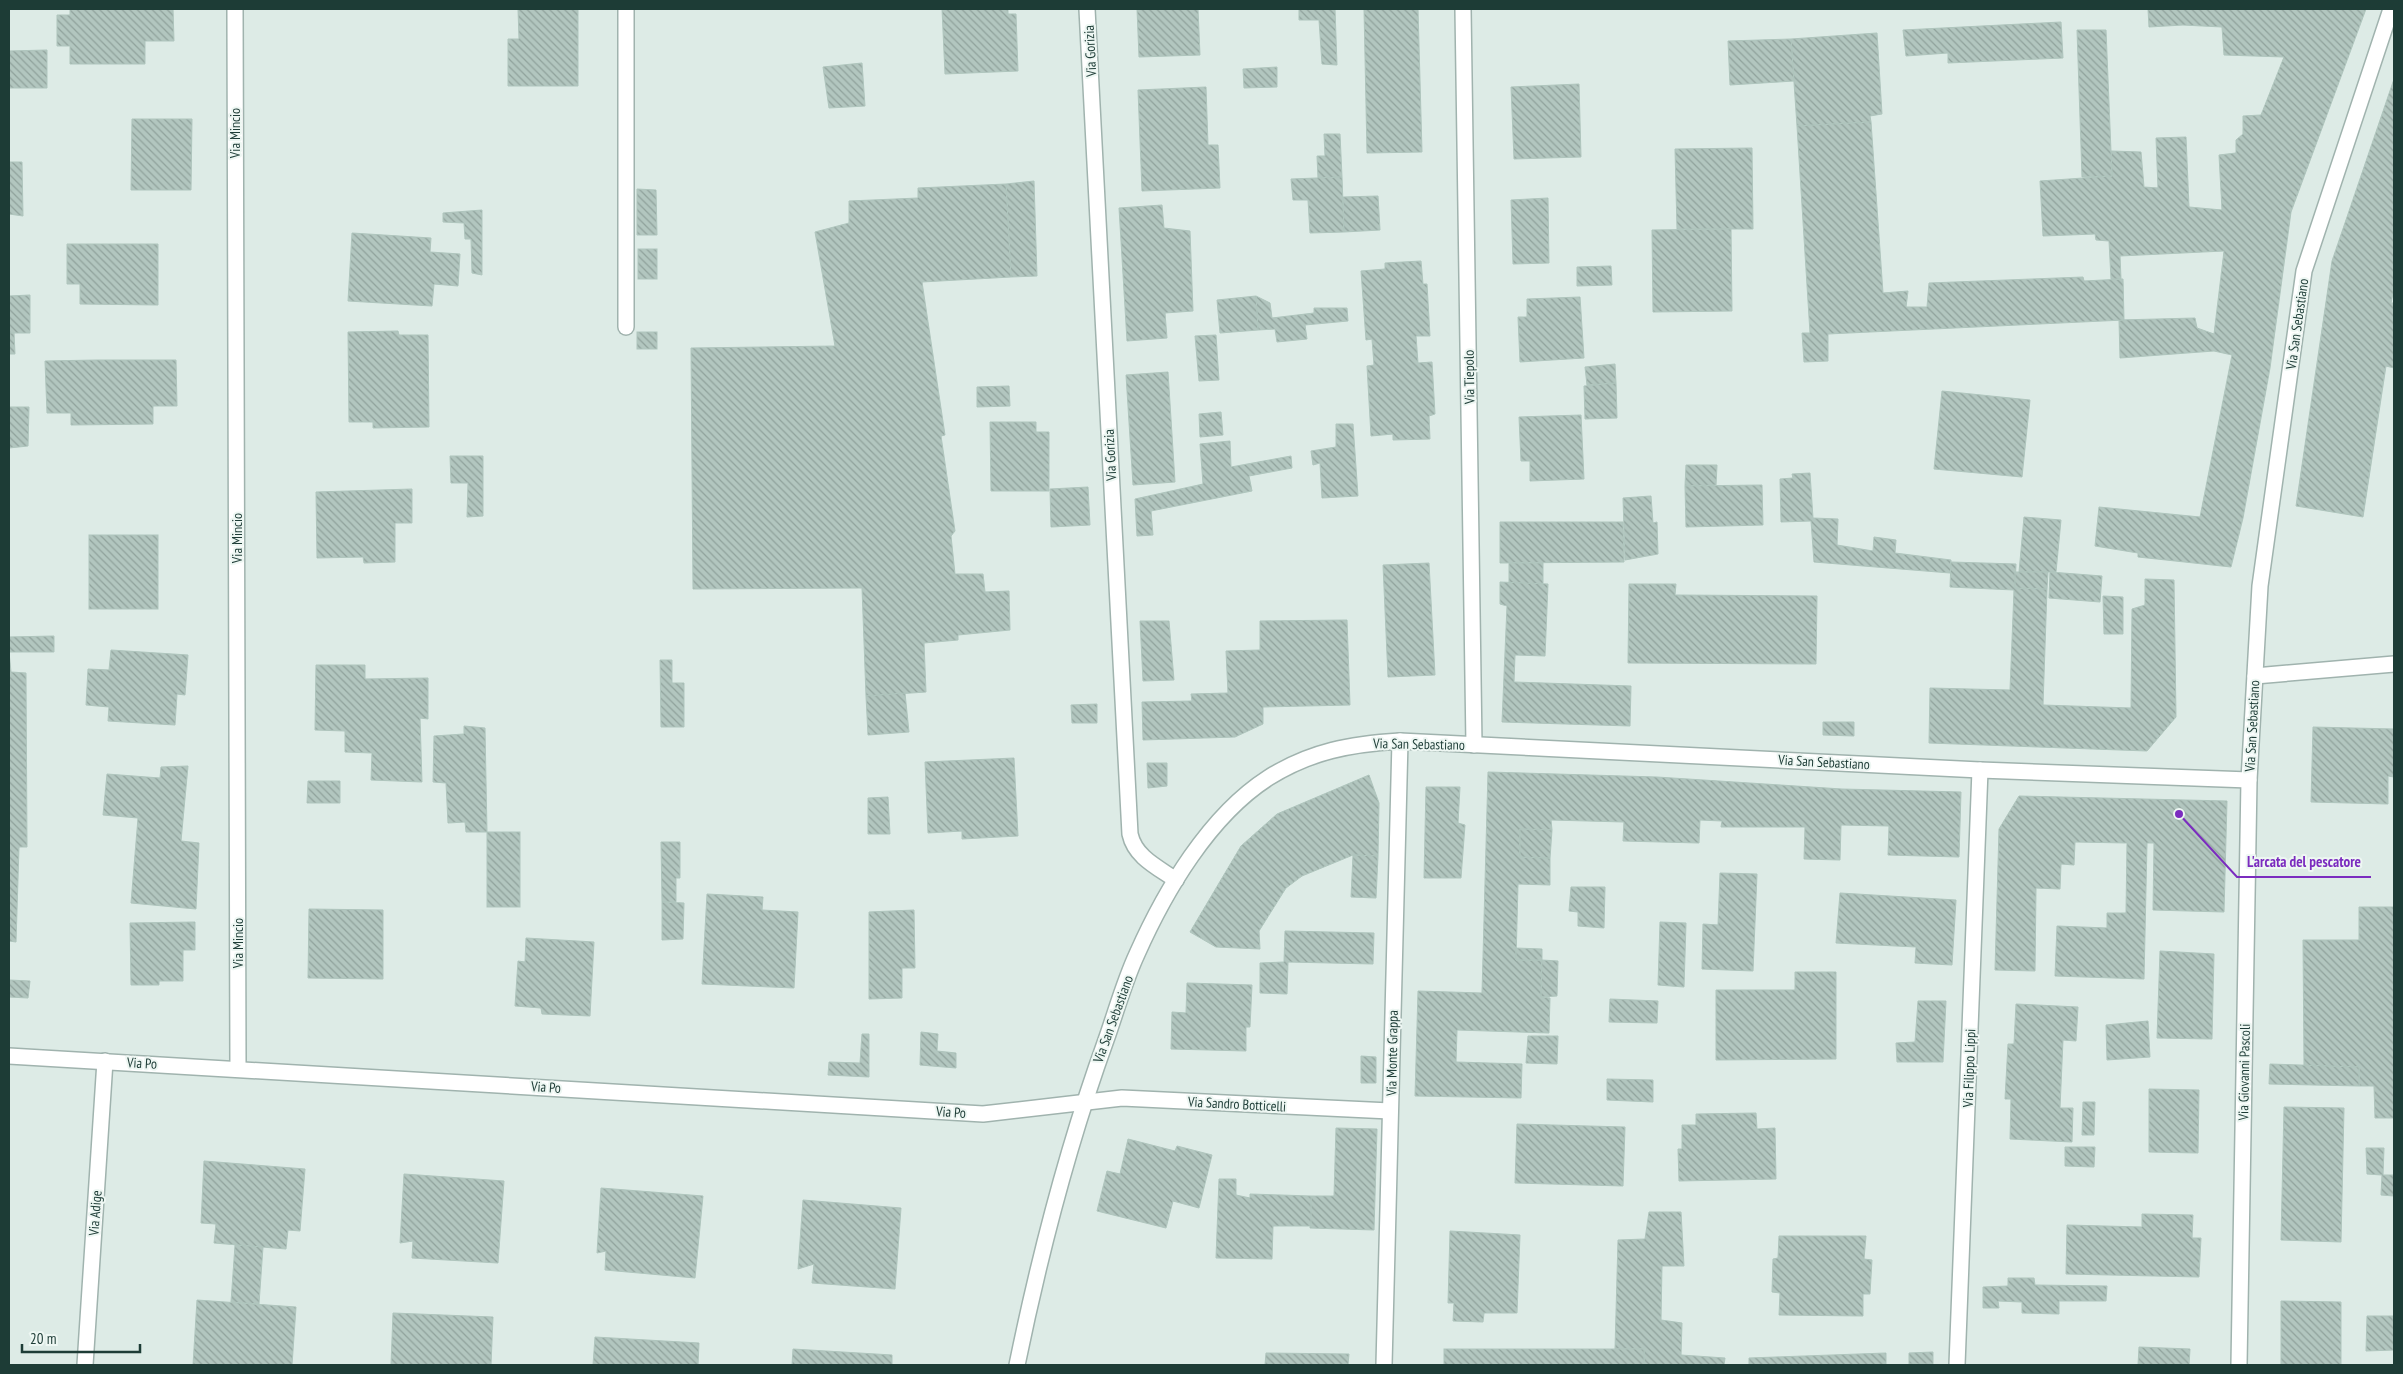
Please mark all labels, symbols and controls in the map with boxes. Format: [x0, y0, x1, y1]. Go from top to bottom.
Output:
street label: Via Gorizia [1080, 25, 1100, 78]
street label: Via Mincio [226, 108, 244, 159]
street label: Via San Sebastiano [2282, 277, 2312, 372]
street label: Via Tiepolo [1460, 350, 1478, 405]
street label: Via Gorizia [1100, 429, 1120, 482]
street label: Via Mincio [228, 513, 246, 564]
street label: Via San Sebastiano [2241, 680, 2263, 773]
street label: Via San Sebastiano [1372, 734, 1465, 754]
street label: Via San Sebastiano [1777, 751, 1870, 773]
callout: L'arcata del pescatore [2237, 847, 2371, 877]
text: L'arcata del pescatore [2247, 852, 2361, 871]
street label: Via Mincio [229, 918, 247, 969]
street label: Via San Sebastiano [1089, 973, 1137, 1066]
street label: Via Monte Grappa [1382, 1010, 1402, 1097]
street label: Via Giovanni Pascoli [2234, 1024, 2254, 1121]
street label: Via Filippo Lippi [1959, 1028, 1979, 1109]
street label: Via Po [126, 1053, 157, 1073]
street label: Via Po [529, 1077, 562, 1097]
street label: Via Sandro Botticelli [1186, 1092, 1287, 1116]
street label: Via Po [934, 1102, 967, 1122]
street label: Via Adige [84, 1190, 106, 1237]
scale bar [22, 1322, 140, 1354]
text: 20 m [30, 1329, 56, 1348]

